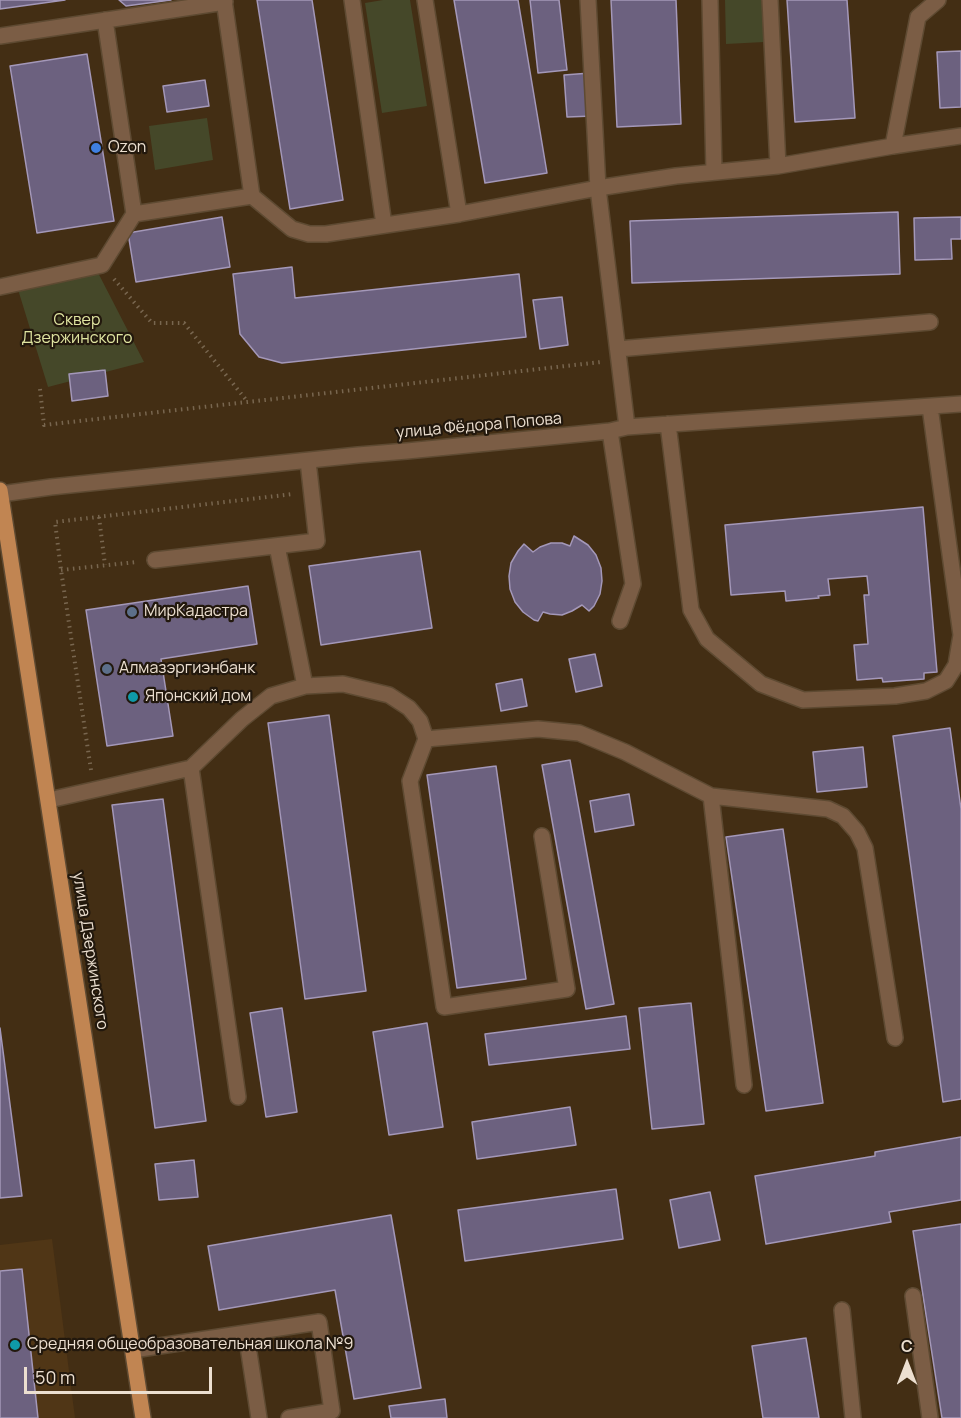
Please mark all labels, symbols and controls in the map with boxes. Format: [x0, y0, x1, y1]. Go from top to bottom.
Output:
place label: Ozon [108, 138, 146, 158]
marker: Ozon [89, 141, 103, 155]
park label: Сквер Дзержинского [22, 311, 132, 349]
street label: улица Фёдора Попова [395, 409, 563, 443]
place label: МирКадастра [144, 602, 248, 622]
marker: МирКадастра [125, 605, 139, 619]
place label: Алмазэргиэнбанк [119, 659, 255, 679]
marker: Алмазэргиэнбанк [100, 662, 114, 676]
place label: Японский дом [145, 687, 251, 707]
marker: Японский дом [126, 690, 140, 704]
street label: улица Дзержинского [68, 871, 112, 1031]
north arrow [877, 1334, 937, 1394]
place label: Средняя общеобразовательная школа №9 [27, 1335, 353, 1355]
text: С [901, 1335, 913, 1357]
marker: Средняя общеобразовательная школа №9 [8, 1338, 22, 1352]
scale bar [27, 1355, 214, 1393]
text: 50 m [35, 1365, 75, 1389]

